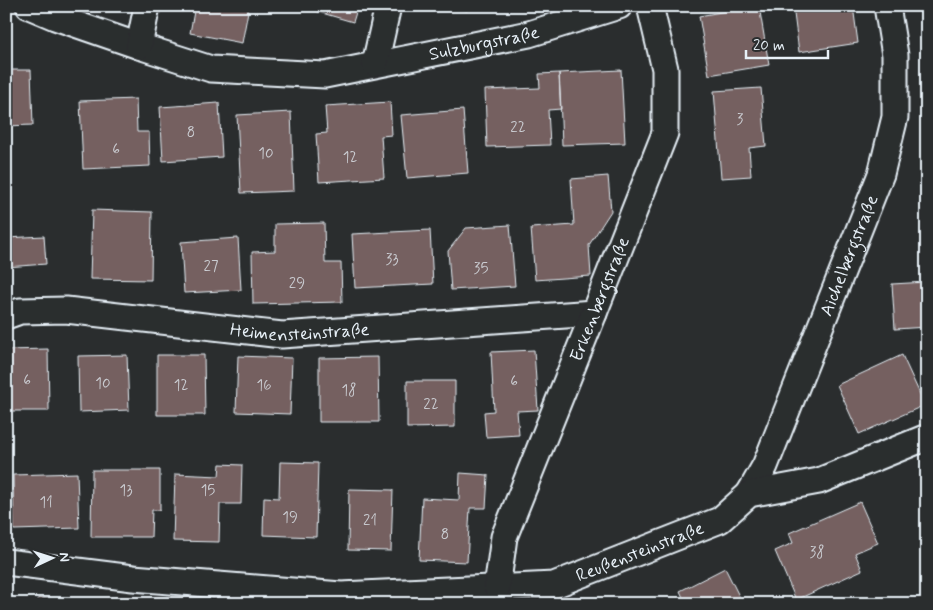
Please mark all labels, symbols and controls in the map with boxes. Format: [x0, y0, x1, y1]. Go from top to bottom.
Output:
street label: Sulzburgstraße [427, 20, 543, 67]
scale bar [746, 28, 828, 60]
text: 20 m [753, 36, 785, 56]
house number: 3 [737, 110, 744, 130]
house number: 22 [510, 118, 526, 138]
house number: 8 [187, 123, 195, 143]
house number: 6 [112, 140, 120, 160]
house number: 10 [258, 144, 274, 164]
house number: 12 [343, 148, 357, 168]
street label: Aichelbergstraße [815, 191, 885, 320]
street label: Erkenbergstraße [565, 233, 636, 365]
house number: 33 [385, 250, 399, 270]
house number: 27 [204, 257, 219, 277]
house number: 35 [474, 259, 488, 279]
house number: 29 [289, 274, 305, 294]
street label: Heimensteinstraße [229, 318, 370, 348]
house number: 6 [23, 371, 31, 391]
house number: 6 [510, 372, 518, 392]
house number: 10 [95, 374, 111, 394]
house number: 12 [174, 376, 188, 396]
house number: 16 [256, 376, 272, 396]
house number: 18 [342, 381, 356, 401]
house number: 22 [423, 395, 439, 415]
house number: 13 [119, 481, 133, 501]
house number: 15 [201, 481, 215, 501]
house number: 11 [39, 493, 53, 513]
house number: 19 [282, 508, 298, 528]
house number: 21 [363, 511, 377, 531]
street label: Reußensteinstraße [573, 516, 708, 588]
house number: 8 [441, 525, 449, 545]
north arrow [28, 532, 78, 582]
house number: 38 [809, 543, 825, 563]
text: N [55, 552, 73, 562]

